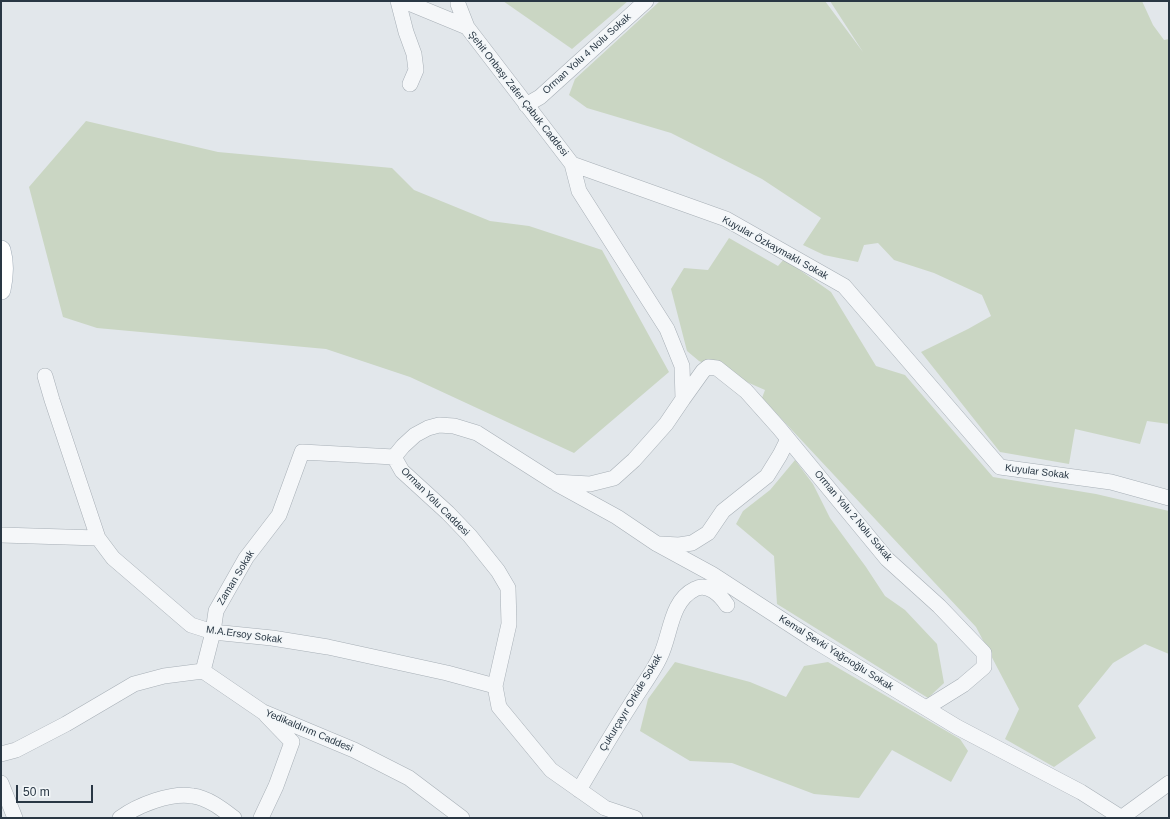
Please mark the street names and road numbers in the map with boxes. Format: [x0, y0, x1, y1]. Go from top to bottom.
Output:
street label: Orman Yolu 4 Nolu Sokak [540, 11, 634, 97]
street label: Şehit Onbaşı Zafer Çabuk Caddesi [466, 29, 570, 159]
street label: Kuyular Özkaymaklı Sokak [720, 214, 830, 282]
street label: Kuyular Sokak [1004, 462, 1070, 482]
street label: Orman Yolu Caddesi [398, 465, 472, 539]
street label: Orman Yolu 2 Nolu Sokak [812, 468, 894, 564]
street label: Zaman Sokak [215, 548, 257, 608]
street label: Kemal Şevki Yağcıoğlu Sokak [777, 613, 895, 693]
street label: M.A.Ersoy Sokak [205, 624, 283, 646]
street label: Çukurçayır Orkide Sokak [597, 652, 665, 754]
street label: Yedikaldırım Caddesi [263, 707, 355, 755]

